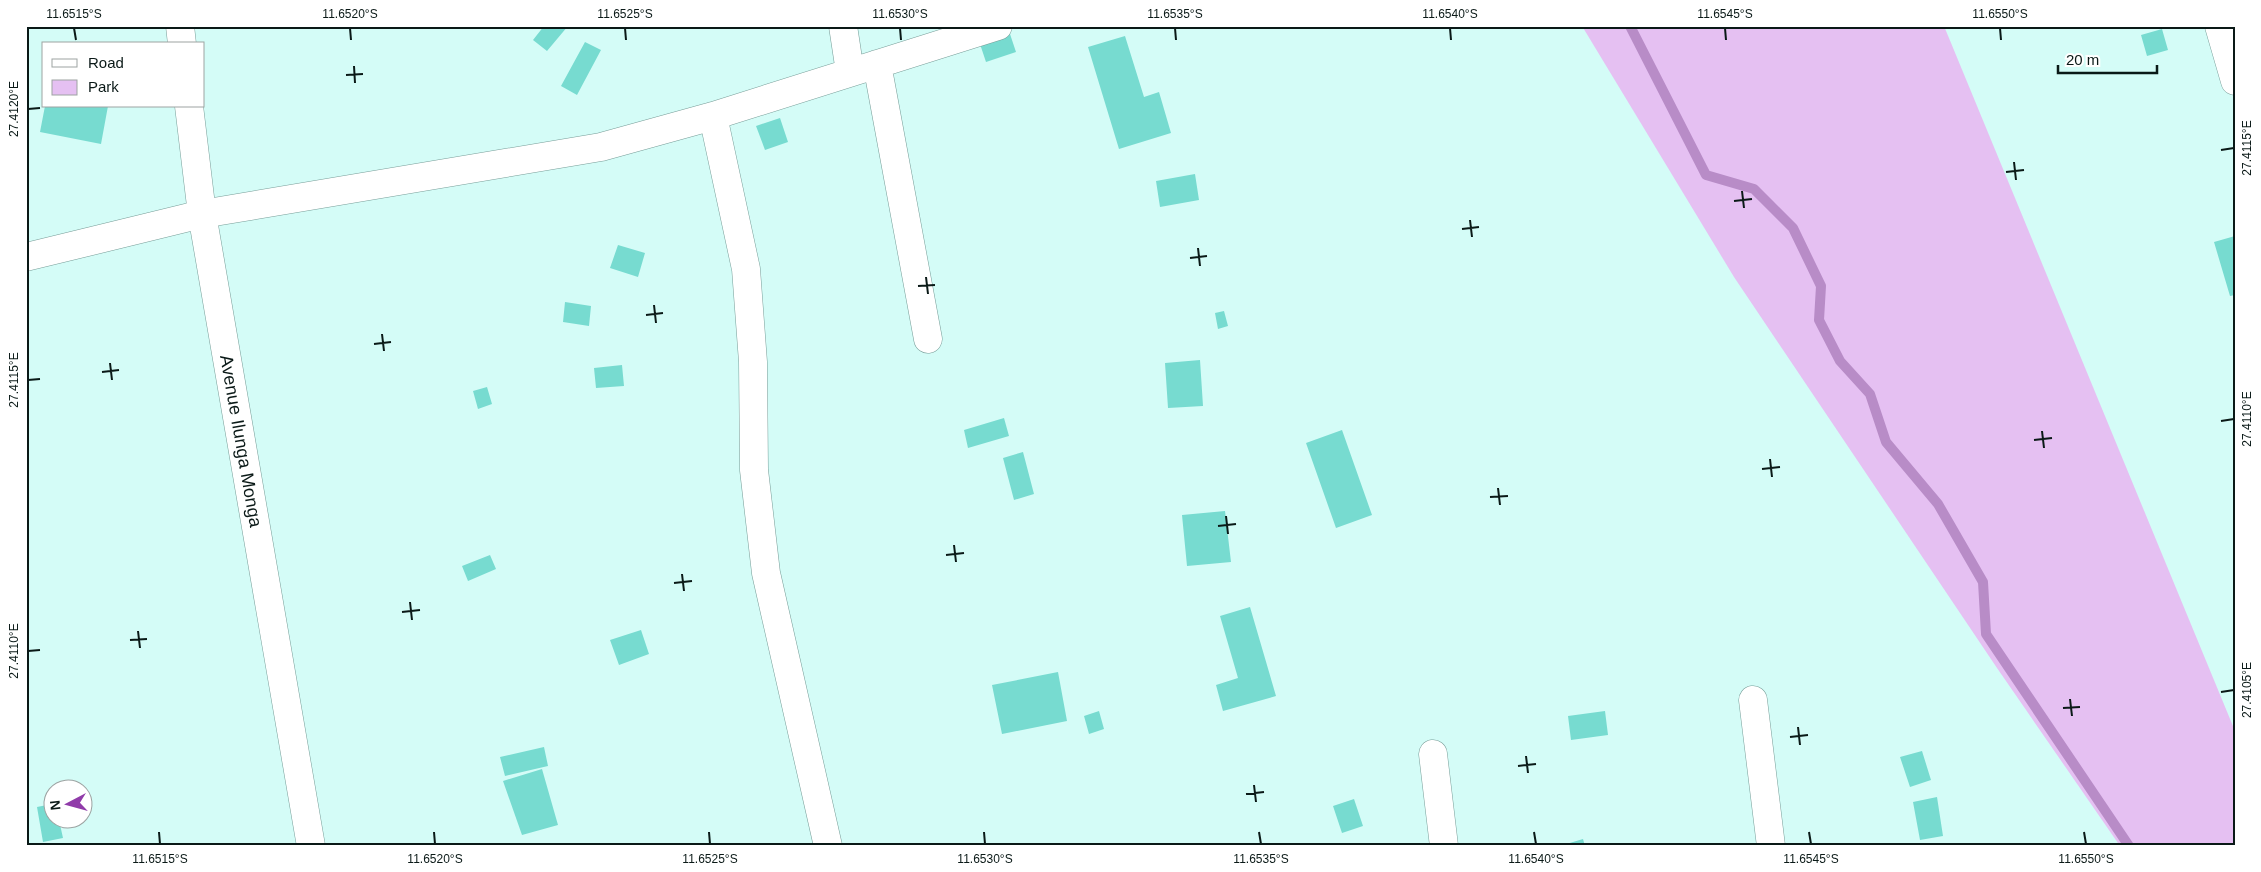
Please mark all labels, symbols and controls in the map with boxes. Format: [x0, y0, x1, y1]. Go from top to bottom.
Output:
text: 11.6515°S [46, 7, 102, 21]
text: 11.6520°S [322, 7, 378, 21]
text: 11.6525°S [597, 7, 653, 21]
text: 11.6530°S [872, 7, 928, 21]
text: 11.6535°S [1147, 7, 1203, 21]
text: 11.6540°S [1422, 7, 1478, 21]
text: 11.6545°S [1697, 7, 1753, 21]
text: 11.6550°S [1972, 7, 2028, 21]
legend [42, 42, 205, 108]
scale bar [2058, 42, 2157, 74]
text: 20 m [2066, 51, 2099, 68]
text: Road [88, 54, 124, 71]
text: Park [88, 78, 119, 95]
text: 27.4120°E [7, 81, 21, 137]
text: 27.4115°E [2240, 120, 2254, 176]
text: 27.4115°E [7, 352, 21, 408]
street label: Avenue Ilunga Monga [216, 353, 266, 530]
text: 27.4110°E [2240, 391, 2254, 447]
text: 27.4110°E [7, 623, 21, 679]
text: 27.4105°E [2240, 662, 2254, 718]
north arrow [42, 780, 92, 830]
text: N [47, 799, 64, 811]
text: 11.6515°S [132, 852, 188, 866]
text: 11.6520°S [407, 852, 463, 866]
text: 11.6525°S [682, 852, 738, 866]
text: 11.6530°S [957, 852, 1013, 866]
text: 11.6535°S [1233, 852, 1289, 866]
text: 11.6540°S [1508, 852, 1564, 866]
text: 11.6545°S [1783, 852, 1839, 866]
text: 11.6550°S [2058, 852, 2114, 866]

